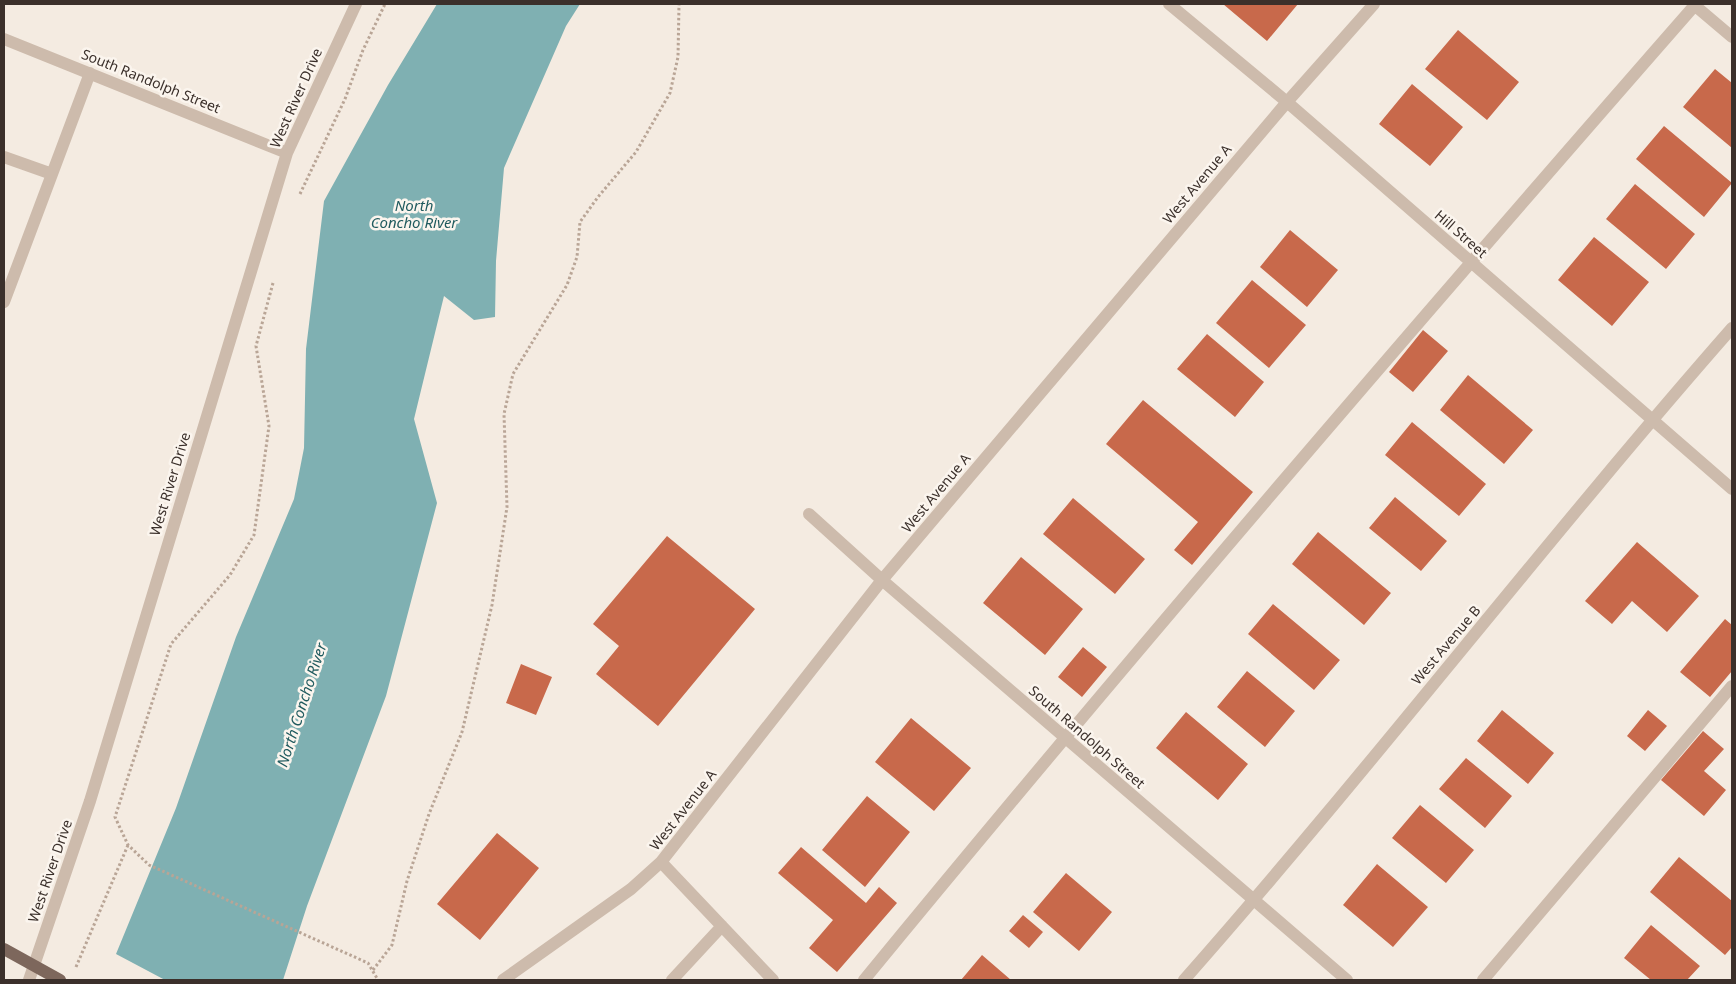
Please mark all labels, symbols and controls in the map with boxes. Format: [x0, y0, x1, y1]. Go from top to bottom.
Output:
street label: South Randolph Street [79, 44, 223, 117]
street label: West River Drive [265, 45, 326, 151]
street label: West Avenue A [1158, 140, 1235, 227]
water label: North Concho River [371, 195, 458, 232]
street label: Hill Street [1431, 205, 1492, 262]
street label: West River Drive [145, 430, 194, 538]
street label: West Avenue A [897, 449, 974, 536]
street label: West Avenue B [1407, 601, 1484, 688]
water label: North Concho River [272, 639, 331, 769]
street label: South Randolph Street [1025, 681, 1149, 792]
street label: West Avenue A [645, 765, 720, 854]
street label: West River Drive [23, 817, 76, 925]

